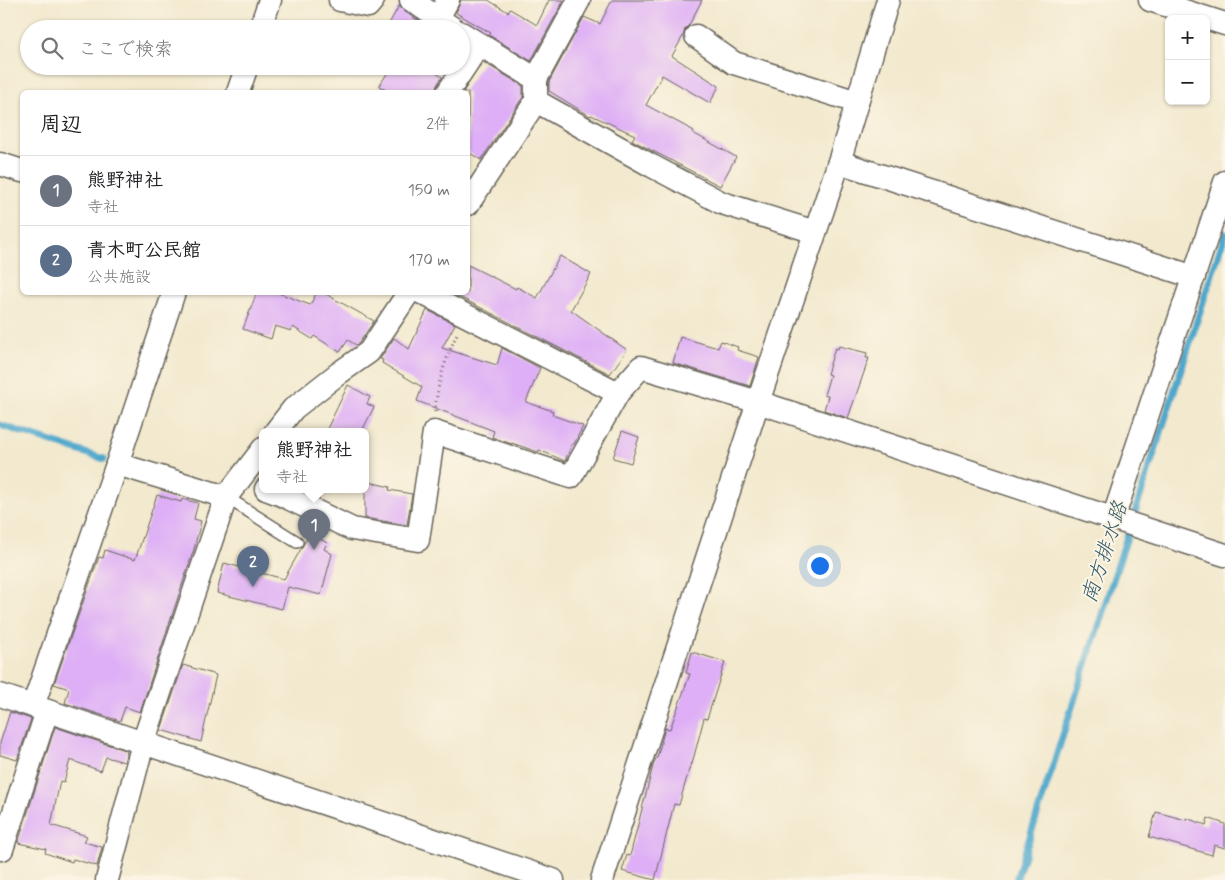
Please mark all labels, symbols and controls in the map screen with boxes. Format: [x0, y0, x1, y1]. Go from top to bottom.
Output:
map controls [1165, 15, 1210, 105]
button: + [1165, 15, 1210, 60]
search box [20, 20, 470, 75]
icon: search [38, 34, 66, 62]
text: ここで検索 [78, 37, 173, 62]
button: − [1165, 60, 1210, 105]
text: 周辺 [40, 111, 82, 139]
text: 2件 [426, 114, 450, 135]
text: 熊野神社 [87, 168, 163, 193]
text: 1 [52, 180, 60, 201]
text: 150 m [408, 180, 450, 201]
text: 寺社 [87, 197, 119, 218]
text: 青木町公民館 [87, 238, 201, 263]
text: 2 [52, 250, 60, 271]
text: 170 m [408, 250, 450, 271]
text: 公共施設 [87, 267, 151, 288]
popup [259, 428, 369, 493]
text: 熊野神社 [276, 438, 352, 463]
text: 寺社 [276, 467, 308, 488]
water label: 南方排水路 [1075, 497, 1135, 607]
pin: 1 [298, 509, 330, 550]
pin: 2 [237, 546, 269, 587]
your location [807, 553, 833, 579]

